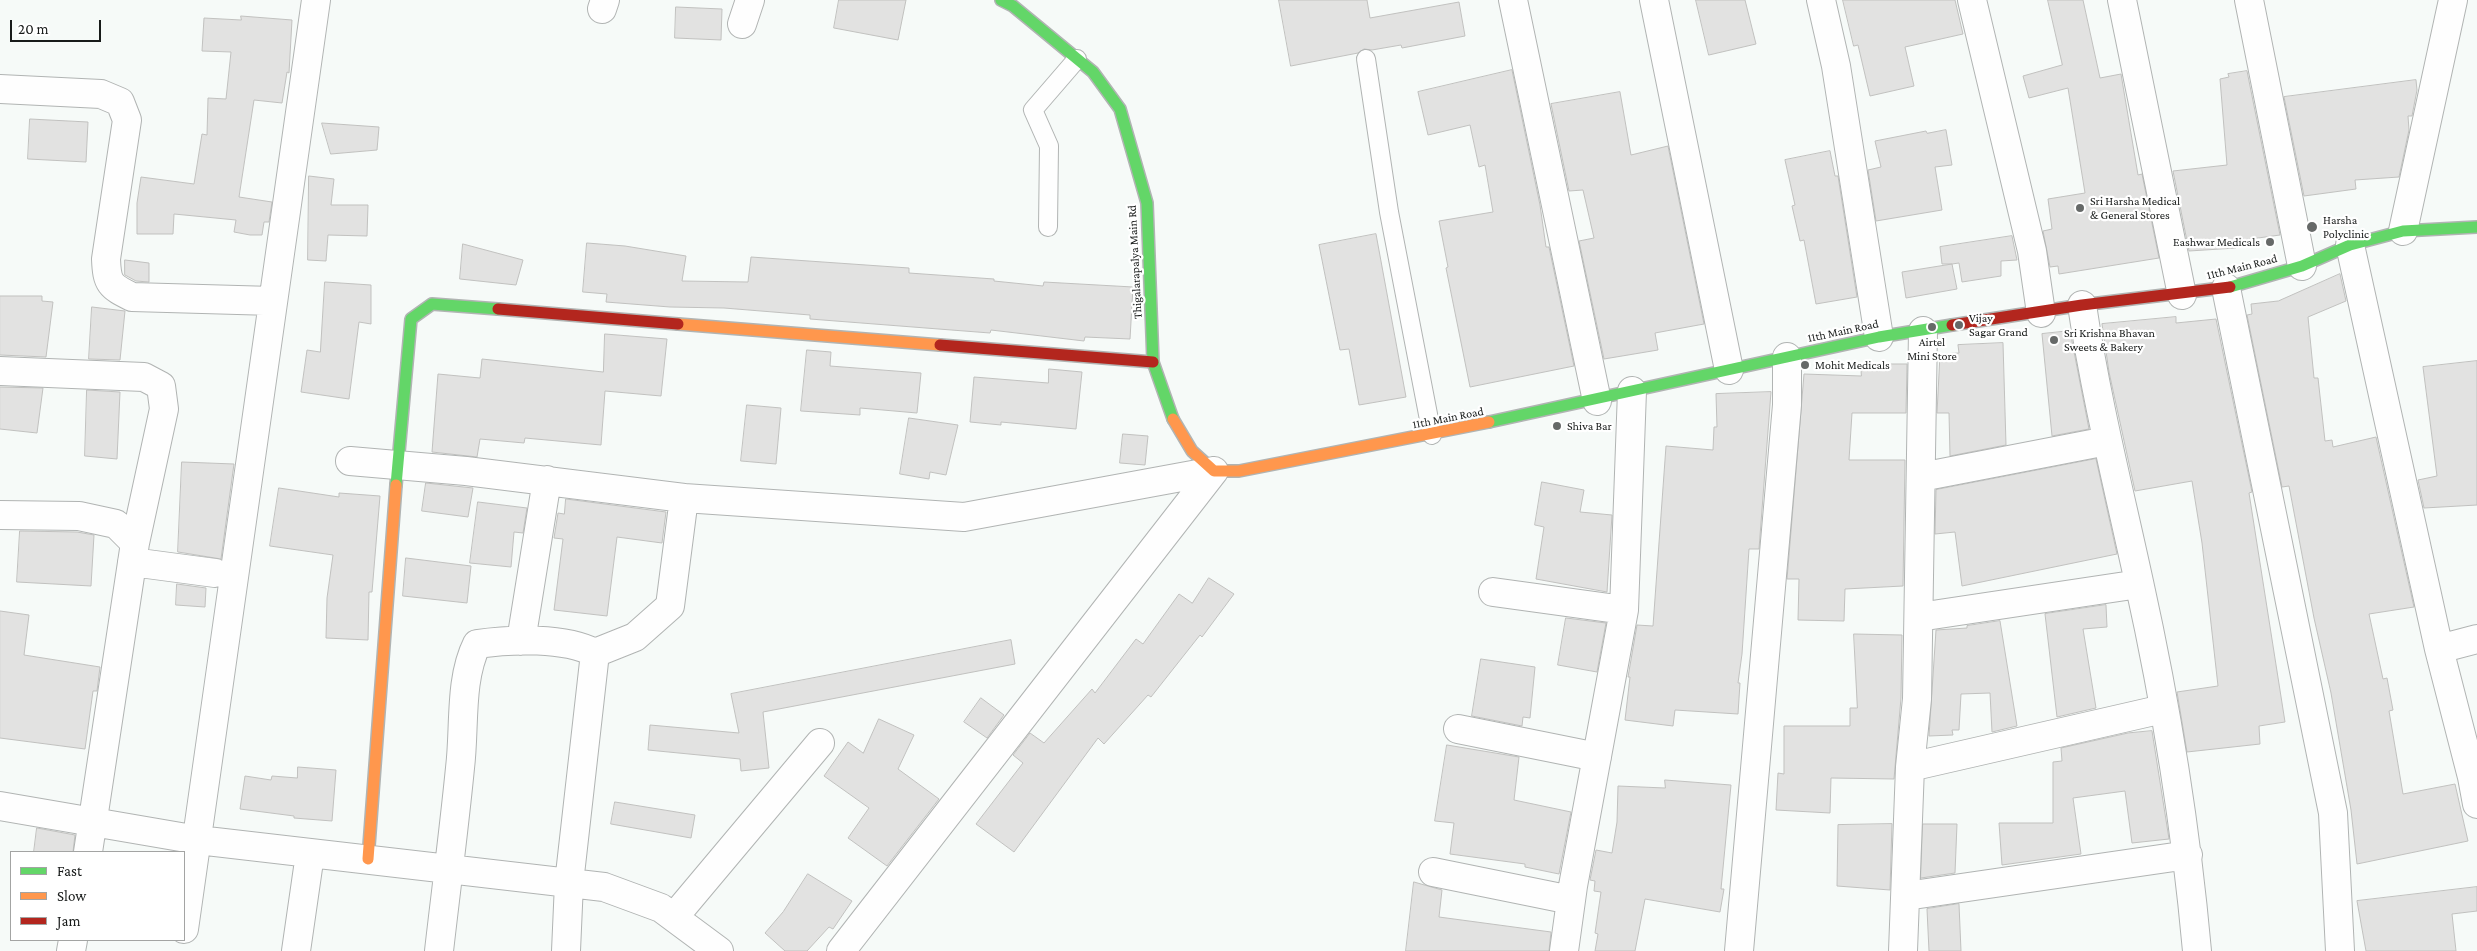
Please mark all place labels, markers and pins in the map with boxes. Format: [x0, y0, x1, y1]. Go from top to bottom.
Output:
place label: Sri Harsha Medical & General Stores [2090, 194, 2180, 222]
marker: Sri Harsha Medical & General Stores [2074, 202, 2086, 214]
place label: Harsha Polyclinic [2323, 213, 2369, 241]
marker: Harsha Polyclinic [2305, 220, 2319, 234]
place label: Eashwar Medicals [2173, 235, 2260, 249]
marker: Eashwar Medicals [2264, 236, 2276, 248]
place label: Vijay Sagar Grand [1969, 311, 2028, 339]
marker: Vijay Sagar Grand [1953, 319, 1965, 331]
marker: Airtel Mini Store [1926, 321, 1938, 333]
place label: Sri Krishna Bhavan Sweets & Bakery [2064, 326, 2155, 354]
marker: Sri Krishna Bhavan Sweets & Bakery [2048, 334, 2060, 346]
place label: Airtel Mini Store [1907, 335, 1957, 363]
place label: Mohit Medicals [1815, 358, 1890, 372]
marker: Mohit Medicals [1799, 359, 1811, 371]
place label: Shiva Bar [1567, 419, 1612, 433]
marker: Shiva Bar [1551, 420, 1563, 432]

